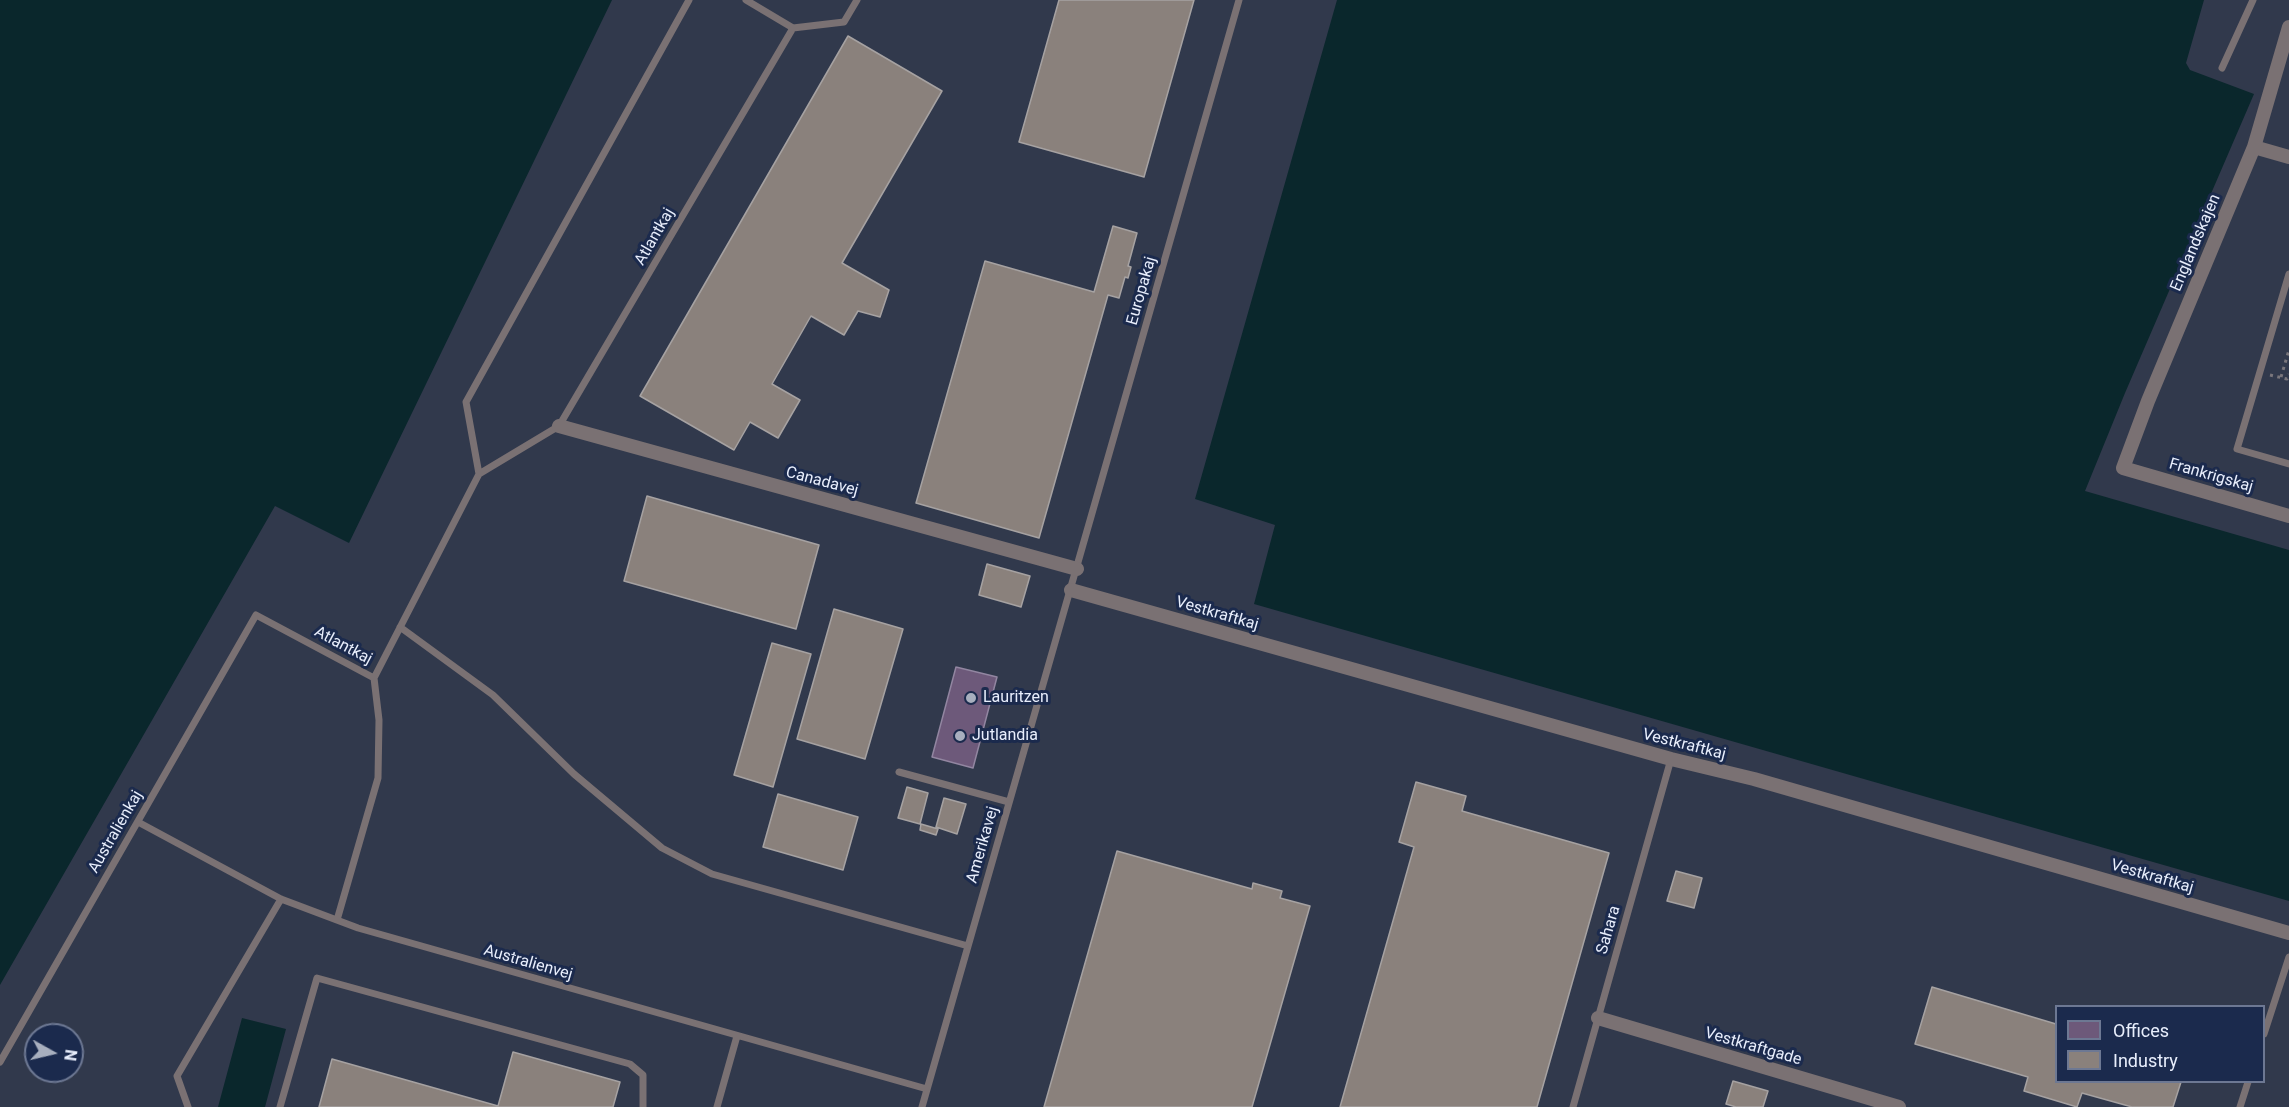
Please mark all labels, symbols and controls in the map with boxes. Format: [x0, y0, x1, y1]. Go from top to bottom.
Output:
street label: Englandskajen [2167, 192, 2225, 294]
street label: Atlantkaj [631, 205, 679, 269]
street label: Europakaj [1123, 254, 1161, 328]
street label: Frankrigskaj [2167, 455, 2255, 497]
street label: Canadavej [784, 463, 860, 501]
street label: Vestkraftkaj [1173, 593, 1261, 635]
street label: Atlantkaj [311, 623, 375, 669]
place label: Lauritzen [983, 688, 1049, 708]
marker: Lauritzen [964, 691, 978, 705]
street label: Vestkraftkaj [1640, 725, 1728, 765]
place label: Jutlandia [972, 726, 1038, 746]
marker: Jutlandia [953, 729, 967, 743]
street label: Australienkaj [85, 787, 147, 877]
street label: Amerikavej [963, 804, 1003, 886]
street label: Vestkraftkaj [2108, 856, 2196, 898]
street label: Sahara [1593, 904, 1625, 956]
street label: Australienvej [481, 941, 575, 985]
legend [2055, 1005, 2265, 1083]
text: Offices [2113, 1020, 2169, 1041]
north arrow [24, 1023, 84, 1083]
street label: Vestkraftgade [1702, 1024, 1804, 1070]
text: N [60, 1048, 81, 1062]
text: Industry [2113, 1050, 2178, 1071]

